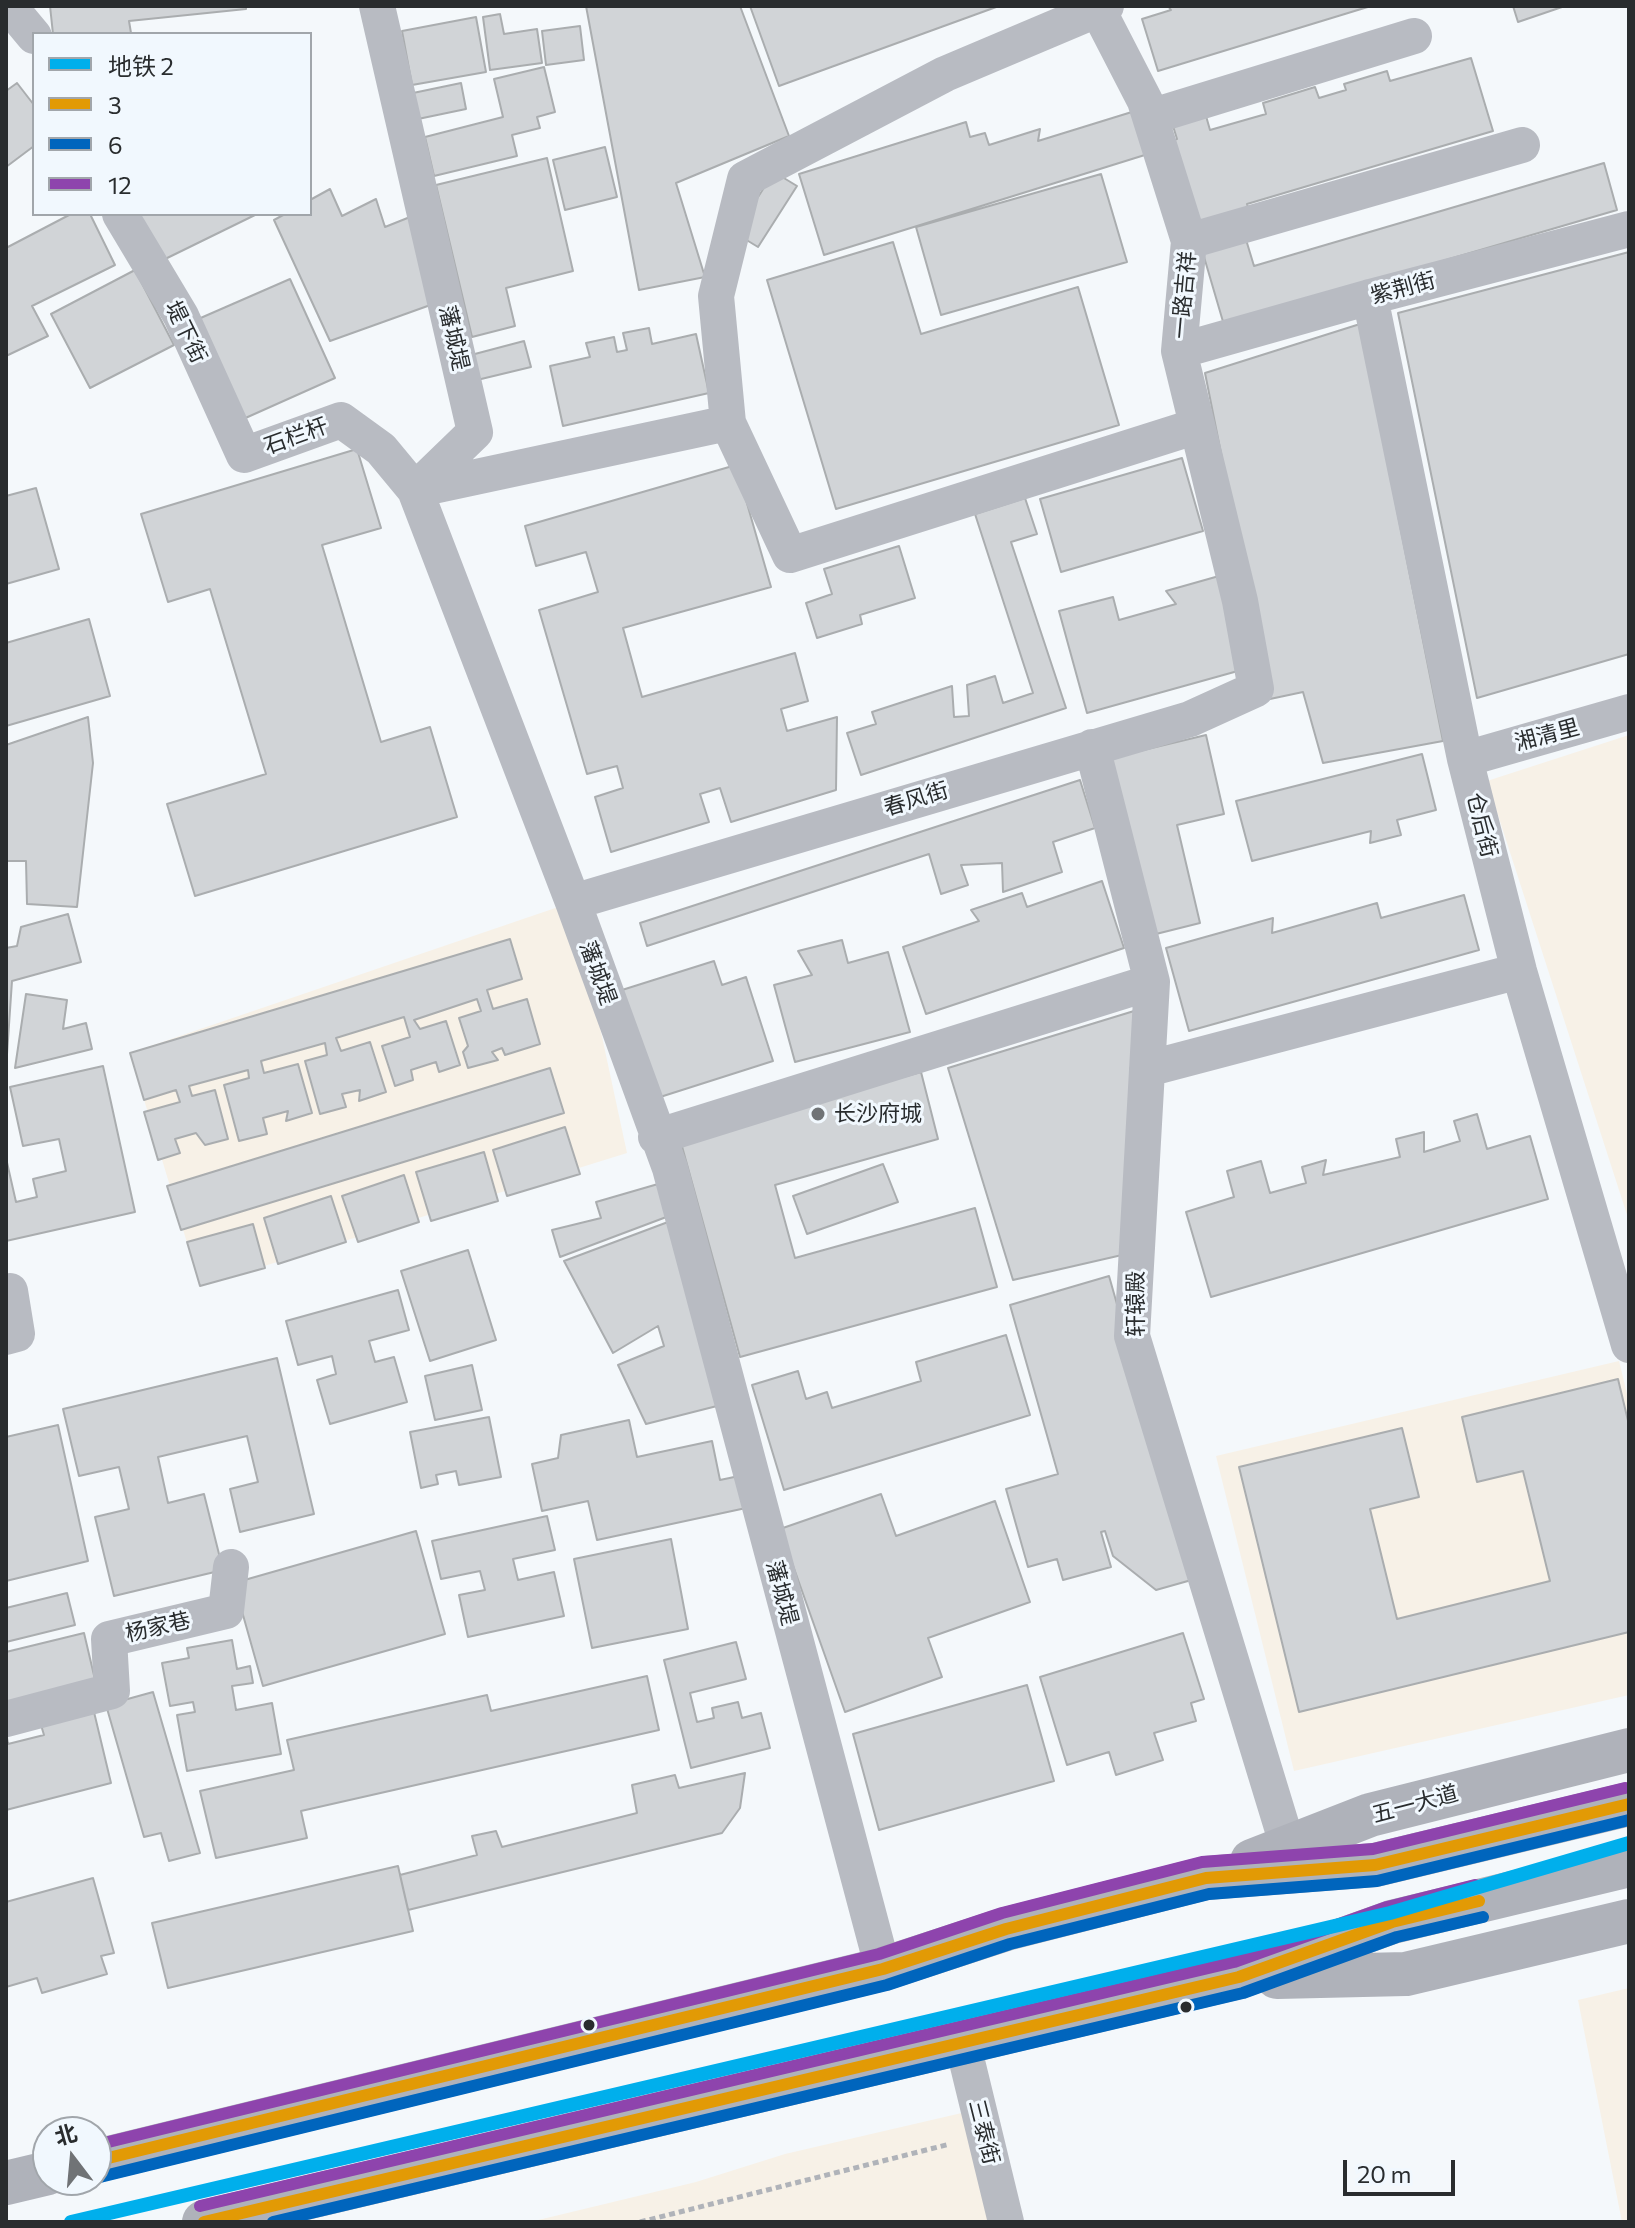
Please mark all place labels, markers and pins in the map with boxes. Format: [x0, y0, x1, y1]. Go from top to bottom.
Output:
place label: 长沙府城 [834, 1101, 922, 1127]
marker: 长沙府城 [809, 1105, 827, 1123]
unlabelled marker [1178, 1999, 1194, 2015]
unlabelled marker [581, 2017, 597, 2033]

